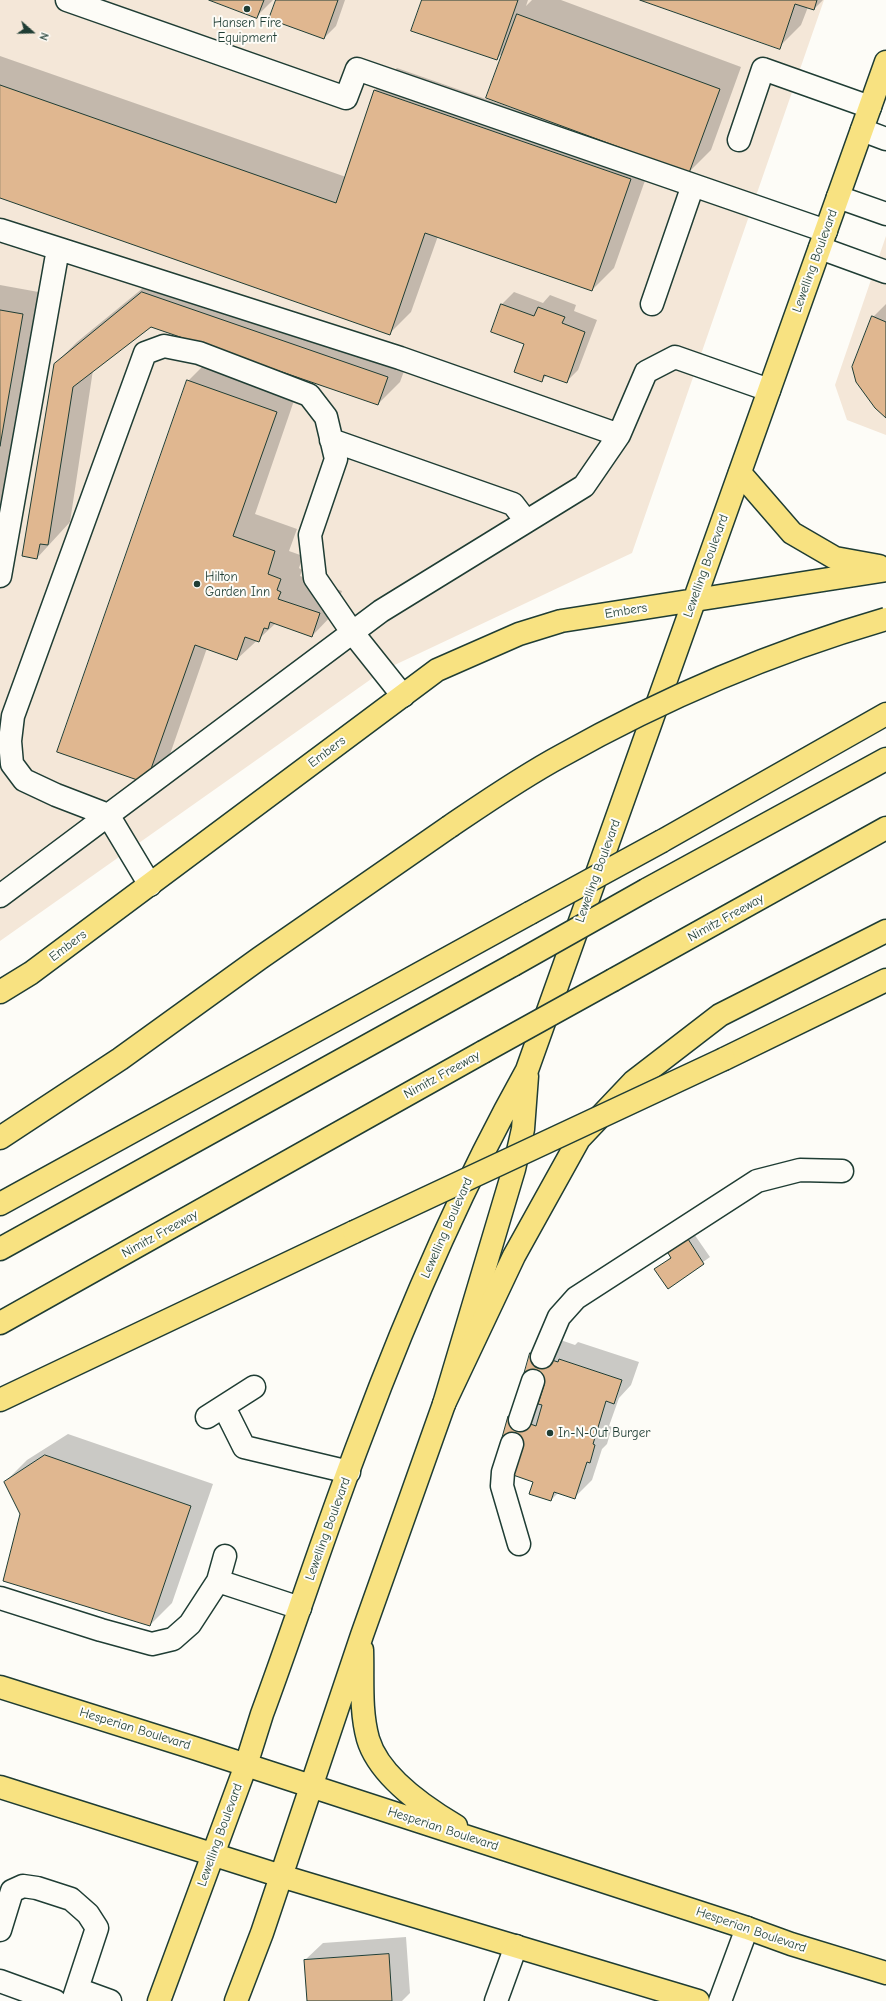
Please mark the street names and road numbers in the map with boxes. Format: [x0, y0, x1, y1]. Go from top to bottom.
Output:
street label: Lewelling Boulevard [789, 207, 841, 315]
street label: Lewelling Boulevard [680, 512, 732, 620]
street label: Embers [604, 600, 648, 622]
street label: Embers [305, 733, 349, 771]
street label: Lewelling Boulevard [572, 817, 624, 925]
street label: Nimitz Freeway [685, 891, 767, 945]
street label: Embers [46, 927, 90, 965]
street label: Nimitz Freeway [401, 1048, 483, 1102]
street label: Lewelling Boulevard [418, 1175, 476, 1281]
street label: Nimitz Freeway [119, 1207, 201, 1261]
street label: Lewelling Boulevard [302, 1475, 354, 1583]
street label: Hesperian Boulevard [77, 1705, 193, 1753]
street label: Lewelling Boulevard [194, 1781, 246, 1889]
street label: Hesperian Boulevard [386, 1804, 500, 1854]
street label: Hesperian Boulevard [694, 1904, 808, 1956]

